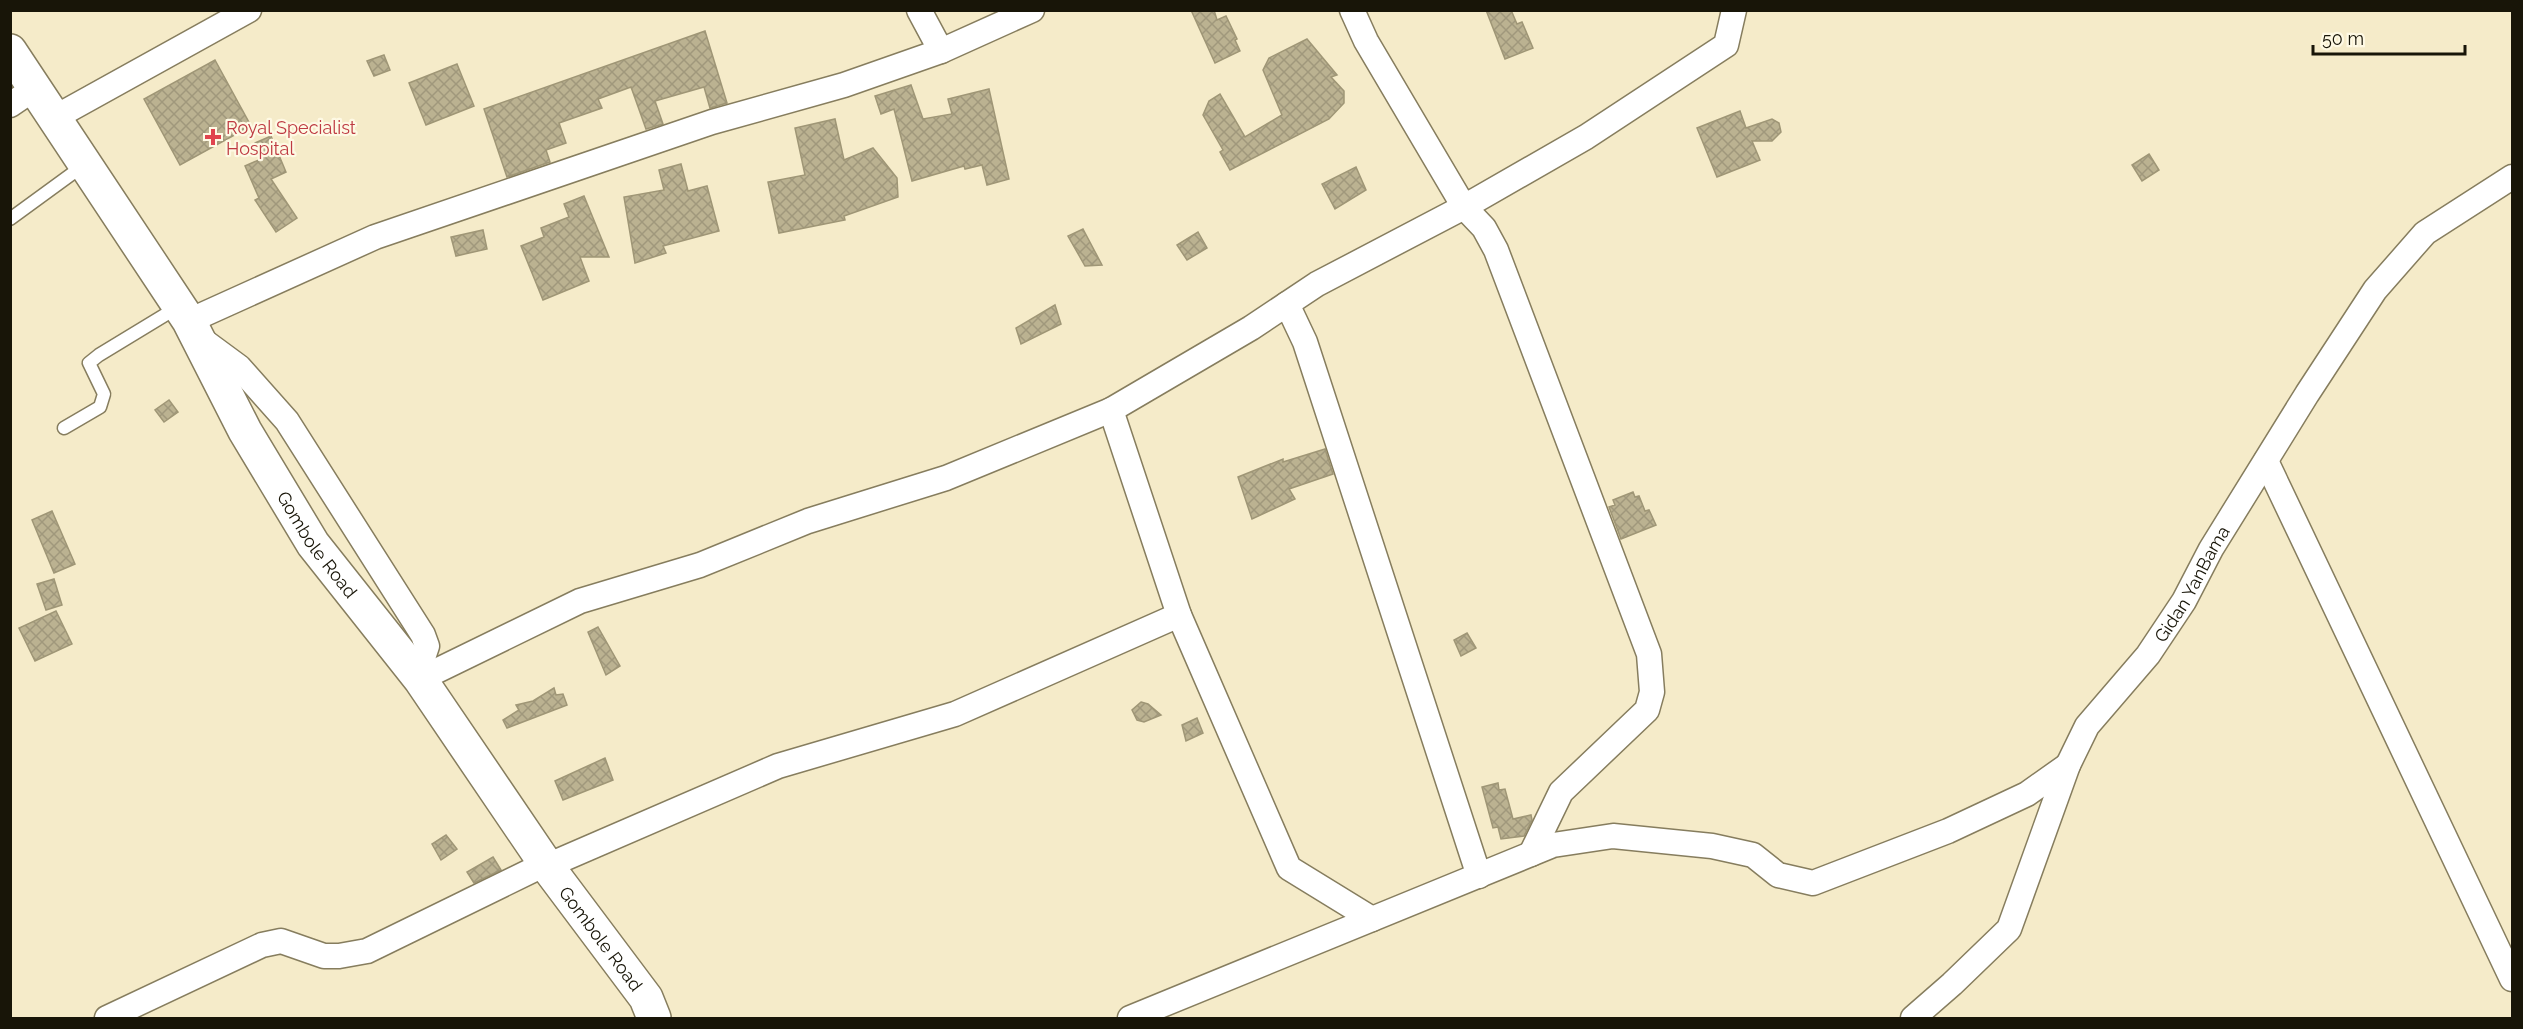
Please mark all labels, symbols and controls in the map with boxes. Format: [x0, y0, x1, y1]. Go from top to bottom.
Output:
scale bar [2313, 18, 2464, 56]
text: 50 m [2322, 28, 2364, 49]
place label: Royal Specialist Hospital [226, 117, 356, 159]
marker: Royal Specialist Hospital [204, 128, 222, 146]
street label: Gombole Road [273, 487, 362, 602]
street label: Gidan YanBama [2149, 522, 2233, 646]
street label: Gombole Road [555, 882, 647, 995]

